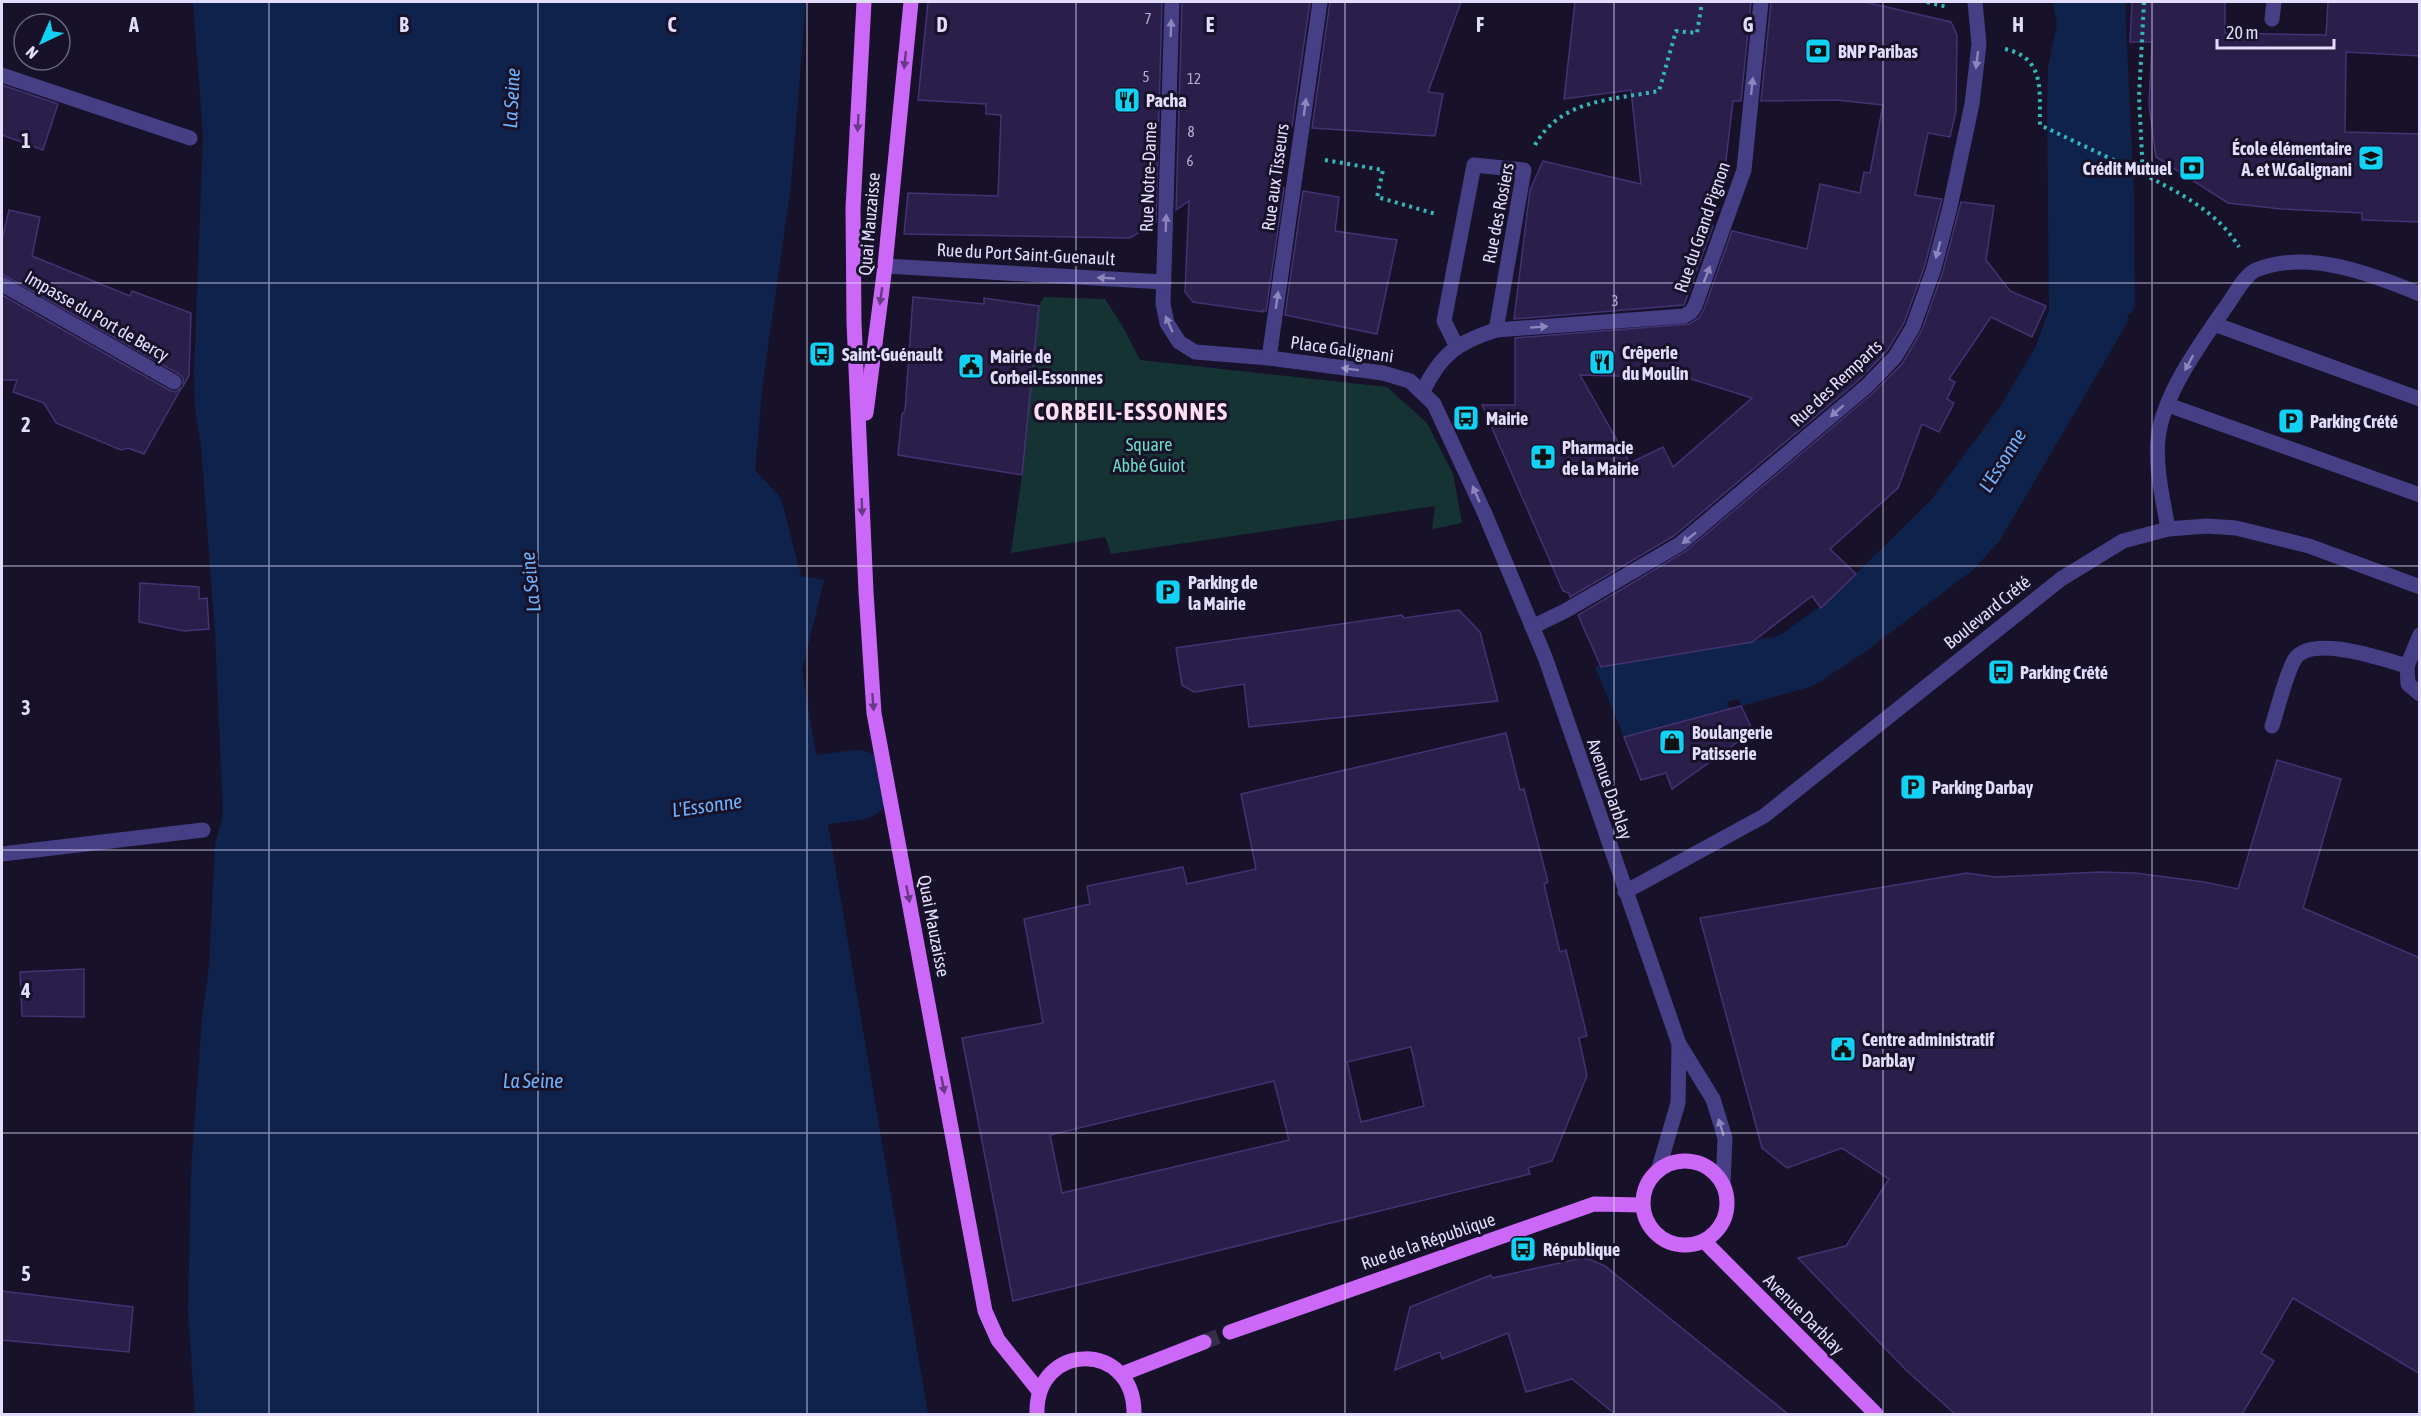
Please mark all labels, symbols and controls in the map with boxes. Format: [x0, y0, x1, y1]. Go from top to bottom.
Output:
house number: 7 [1144, 10, 1152, 27]
north arrow [12, 12, 72, 72]
scale bar [2217, 12, 2334, 50]
text: A [128, 13, 139, 36]
text: B [399, 13, 409, 36]
text: C [668, 13, 677, 36]
text: D [936, 13, 948, 36]
text: E [1206, 13, 1215, 36]
text: F [1476, 13, 1484, 36]
text: G [1743, 13, 1754, 36]
text: H [2012, 13, 2024, 36]
one-way arrow [1167, 19, 1176, 38]
text: 20 m [2226, 22, 2258, 43]
bank icon: BNP Paribas [1803, 36, 1833, 66]
place label: BNP Paribas [1838, 41, 1919, 62]
text: N [22, 43, 41, 63]
one-way arrow [900, 50, 910, 69]
one-way arrow [1973, 50, 1982, 69]
water label: La Seine [498, 67, 524, 129]
house number: 5 [1142, 68, 1150, 85]
house number: 12 [1187, 70, 1201, 87]
one-way arrow [1747, 77, 1757, 96]
restaurant icon: Pacha [1112, 85, 1142, 115]
place label: Pacha [1146, 90, 1187, 111]
one-way arrow [1300, 98, 1309, 117]
one-way arrow [853, 113, 862, 132]
street label: Rue Notre-Dame [1136, 122, 1160, 232]
street label: Rue aux Tisseurs [1257, 122, 1293, 232]
house number: 8 [1187, 123, 1195, 140]
text: 1 [21, 129, 31, 152]
place label: École élémentaire A. et W.Galignani [2232, 138, 2352, 180]
school or university icon: École élémentaire A. et W.Galignani [2356, 143, 2386, 173]
house number: 6 [1186, 152, 1194, 169]
bank icon: Crédit Mutuel [2177, 153, 2207, 183]
place label: Crédit Mutuel [2083, 158, 2172, 179]
street label: Rue du Grand Pignon [1670, 159, 1734, 295]
street label: Rue des Rosiers [1478, 161, 1518, 265]
street label: Quai Mauzaisse [854, 172, 884, 276]
one-way arrow [1161, 214, 1171, 233]
street label: Rue du Port Saint-Guenault [936, 239, 1116, 269]
one-way arrow [1933, 241, 1943, 260]
one-way arrow [1703, 265, 1713, 283]
street label: Impasse du Port de Bercy [21, 266, 173, 366]
one-way arrow [1096, 273, 1115, 283]
one-way arrow [877, 286, 886, 305]
one-way arrow [1273, 291, 1282, 310]
house number: 3 [1611, 292, 1619, 309]
one-way arrow [1164, 315, 1174, 333]
one-way arrow [1529, 322, 1548, 332]
street label: Place Galignani [1289, 331, 1395, 367]
street label: Rue des Remparts [1786, 335, 1886, 431]
bus stop icon: Saint-Guénault [807, 339, 837, 369]
place label: Crêperie du Moulin [1622, 342, 1689, 384]
place label: Saint-Guénault [842, 344, 943, 365]
place label: Mairie de Corbeil-Essonnes [990, 346, 1103, 388]
restaurant icon: Crêperie du Moulin [1587, 347, 1617, 377]
public building icon: Mairie de Corbeil-Essonnes [956, 351, 986, 381]
one-way arrow [2184, 355, 2194, 372]
one-way arrow [1340, 364, 1359, 373]
district label: CORBEIL-ESSONNES [1033, 398, 1229, 425]
bus stop icon: Mairie [1451, 403, 1481, 433]
one-way arrow [1830, 404, 1845, 417]
parking icon: Parking Crété [2276, 406, 2306, 436]
place label: Mairie [1486, 408, 1528, 429]
place label: Parking Crété [2310, 411, 2398, 432]
text: 2 [21, 413, 31, 436]
water label: L'Essonne [1974, 424, 2030, 496]
park label: Square Abbé Guiot [1113, 434, 1185, 476]
place label: Pharmacie de la Mairie [1562, 437, 1639, 479]
pharmacy icon: Pharmacie de la Mairie [1528, 442, 1558, 472]
one-way arrow [1471, 485, 1481, 503]
one-way arrow [857, 498, 867, 517]
one-way arrow [1681, 531, 1697, 544]
water label: La Seine [515, 551, 545, 613]
street label: Boulevard Crété [1940, 571, 2034, 653]
place label: Parking de la Mairie [1188, 572, 1258, 614]
parking icon: Parking de la Mairie [1153, 577, 1183, 607]
bus stop icon: Parking Crêté [1986, 657, 2016, 687]
place label: Parking Crêté [2020, 662, 2108, 683]
one-way arrow [869, 692, 878, 711]
text: 3 [21, 696, 31, 719]
place label: Boulangerie Patisserie [1692, 722, 1773, 764]
shop icon: Boulangerie Patisserie [1657, 727, 1687, 757]
street label: Avenue Darblay [1583, 736, 1637, 842]
parking icon: Parking Darbay [1898, 772, 1928, 802]
place label: Parking Darbay [1932, 777, 2034, 798]
water label: L'Essonne [670, 789, 744, 821]
street label: Quai Mauzaisse [914, 873, 954, 979]
one-way arrow [904, 884, 913, 903]
text: 4 [20, 979, 31, 1002]
place label: Centre administratif Darblay [1862, 1029, 1995, 1071]
public building icon: Centre administratif Darblay [1828, 1034, 1858, 1064]
water label: La Seine [503, 1069, 563, 1092]
one-way arrow [939, 1076, 948, 1095]
one-way arrow [1716, 1118, 1725, 1136]
street label: Rue de la République [1358, 1208, 1498, 1274]
bus stop icon: République [1508, 1234, 1538, 1264]
place label: République [1543, 1239, 1620, 1260]
text: 5 [21, 1262, 31, 1285]
street label: Avenue Darblay [1759, 1269, 1849, 1359]

